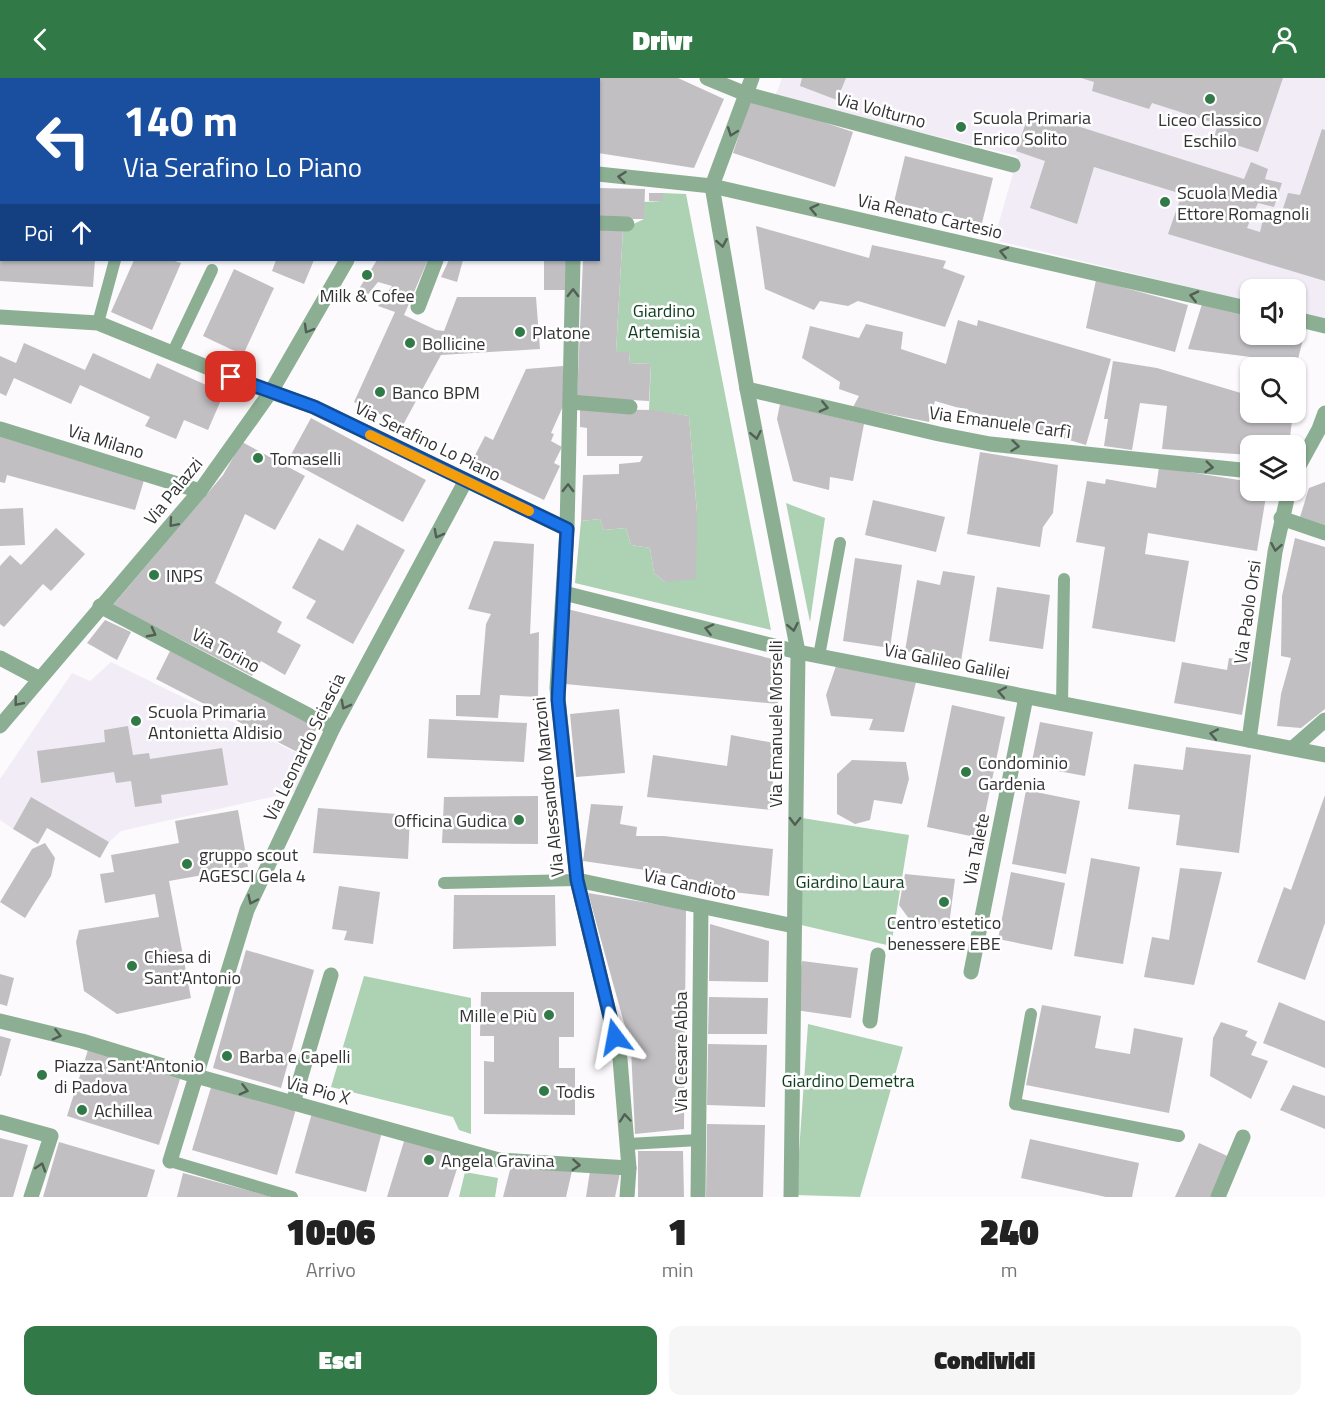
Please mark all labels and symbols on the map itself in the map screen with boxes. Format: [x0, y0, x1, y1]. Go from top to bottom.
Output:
street label: Via Volturno [833, 85, 929, 135]
marker: Liceo Classico Eschilo [1203, 92, 1217, 106]
place label: Scuola Primaria Enrico Solito [973, 104, 1091, 152]
place label: Liceo Classico Eschilo [1158, 106, 1262, 154]
marker: Scuola Primaria Enrico Solito [954, 120, 968, 134]
one-way arrow [727, 126, 739, 137]
one-way arrow [617, 171, 626, 184]
place label: Scuola Media Ettore Romagnoli [1177, 179, 1309, 227]
street label: Via Renato Cartesio [855, 186, 1005, 246]
marker: Scuola Media Ettore Romagnoli [1158, 195, 1172, 209]
one-way arrow [809, 203, 819, 216]
one-way arrow [715, 238, 728, 248]
one-way arrow [999, 247, 1009, 260]
marker: Milk & Cofee [360, 268, 374, 282]
place label: Milk & Cofee [319, 282, 415, 309]
one-way arrow [566, 289, 579, 298]
one-way arrow [1189, 290, 1199, 303]
park label: Giardino Artemisia [628, 297, 700, 345]
place label: Platone [532, 319, 590, 346]
one-way arrow [304, 322, 315, 333]
marker: Platone [513, 325, 527, 339]
place label: Bollicine [422, 330, 485, 357]
marker: Bollicine [403, 336, 417, 350]
pin [205, 351, 256, 402]
place label: Banco BPM [392, 379, 480, 406]
marker: Banco BPM [373, 385, 387, 399]
street label: Via Serafino Lo Piano [350, 394, 506, 488]
street label: Via Emanuele Carfì [927, 399, 1073, 445]
one-way arrow [819, 400, 829, 413]
street label: Via Milano [64, 417, 148, 465]
one-way arrow [749, 430, 762, 440]
one-way arrow [1011, 439, 1020, 452]
place label: Tomaselli [270, 445, 341, 472]
street label: Via Palazzi [137, 451, 209, 531]
marker: Tomaselli [251, 451, 265, 465]
one-way arrow [1205, 460, 1214, 473]
one-way arrow [562, 484, 574, 493]
one-way arrow [169, 516, 180, 527]
one-way arrow [434, 527, 445, 538]
one-way arrow [1270, 542, 1283, 552]
street label: Via Paolo Orsi [1226, 558, 1268, 666]
place label: INPS [166, 562, 203, 589]
marker: INPS [147, 568, 161, 582]
street label: Via Torino [187, 621, 265, 679]
one-way arrow [786, 622, 799, 632]
one-way arrow [704, 624, 714, 637]
one-way arrow [146, 626, 156, 637]
street label: Via Galileo Galilei [882, 636, 1012, 686]
street label: Via Emanuele Morselli [762, 640, 789, 808]
street label: Via Leonardo Sciascia [256, 668, 352, 826]
one-way arrow [998, 686, 1008, 699]
one-way arrow [15, 696, 26, 707]
street label: Via Alessandro Manzoni [525, 696, 571, 878]
place label: Scuola Primaria Antonietta Aldisio [148, 698, 283, 746]
one-way arrow [341, 699, 352, 709]
marker: Scuola Primaria Antonietta Aldisio [129, 714, 143, 728]
one-way arrow [1210, 728, 1220, 741]
place label: Condominio Gardenia [978, 749, 1068, 797]
marker: Condominio Gardenia [959, 765, 973, 779]
place label: Officina Gudica [394, 807, 507, 834]
street label: Via Talete [956, 811, 996, 887]
marker: Officina Gudica [512, 813, 526, 827]
one-way arrow [789, 817, 802, 826]
place label: gruppo scout AGESCI Gela 4 [199, 841, 306, 889]
marker: gruppo scout AGESCI Gela 4 [180, 857, 194, 871]
street label: Via Candioto [641, 861, 739, 907]
park label: Giardino Laura [795, 868, 905, 895]
one-way arrow [248, 894, 260, 905]
marker: Centro estetico benessere EBE [937, 895, 951, 909]
place label: Centro estetico benessere EBE [887, 909, 1001, 957]
place label: Chiesa di Sant'Antonio [144, 943, 241, 991]
marker: Chiesa di Sant'Antonio [125, 959, 139, 973]
street label: Via Cesare Abba [667, 991, 694, 1113]
place label: Mille e Più [459, 1002, 537, 1029]
position arrow [583, 1005, 647, 1069]
marker: Mille e Più [542, 1008, 556, 1022]
one-way arrow [52, 1027, 62, 1040]
place label: Barba e Capelli [239, 1043, 350, 1070]
marker: Barba e Capelli [220, 1049, 234, 1063]
place label: Piazza Sant'Antonio di Padova [54, 1052, 204, 1100]
park label: Giardino Demetra [782, 1067, 914, 1094]
marker: Piazza Sant'Antonio di Padova [35, 1068, 49, 1082]
street label: Via Pio X [283, 1068, 353, 1112]
place label: Todis [556, 1078, 595, 1105]
one-way arrow [239, 1082, 249, 1095]
marker: Todis [537, 1084, 551, 1098]
place label: Achillea [94, 1097, 153, 1124]
marker: Achillea [75, 1103, 89, 1117]
one-way arrow [619, 1113, 632, 1122]
place label: Angela Gravina [441, 1147, 554, 1174]
marker: Angela Gravina [422, 1153, 436, 1167]
one-way arrow [572, 1158, 581, 1171]
one-way arrow [34, 1162, 46, 1173]

